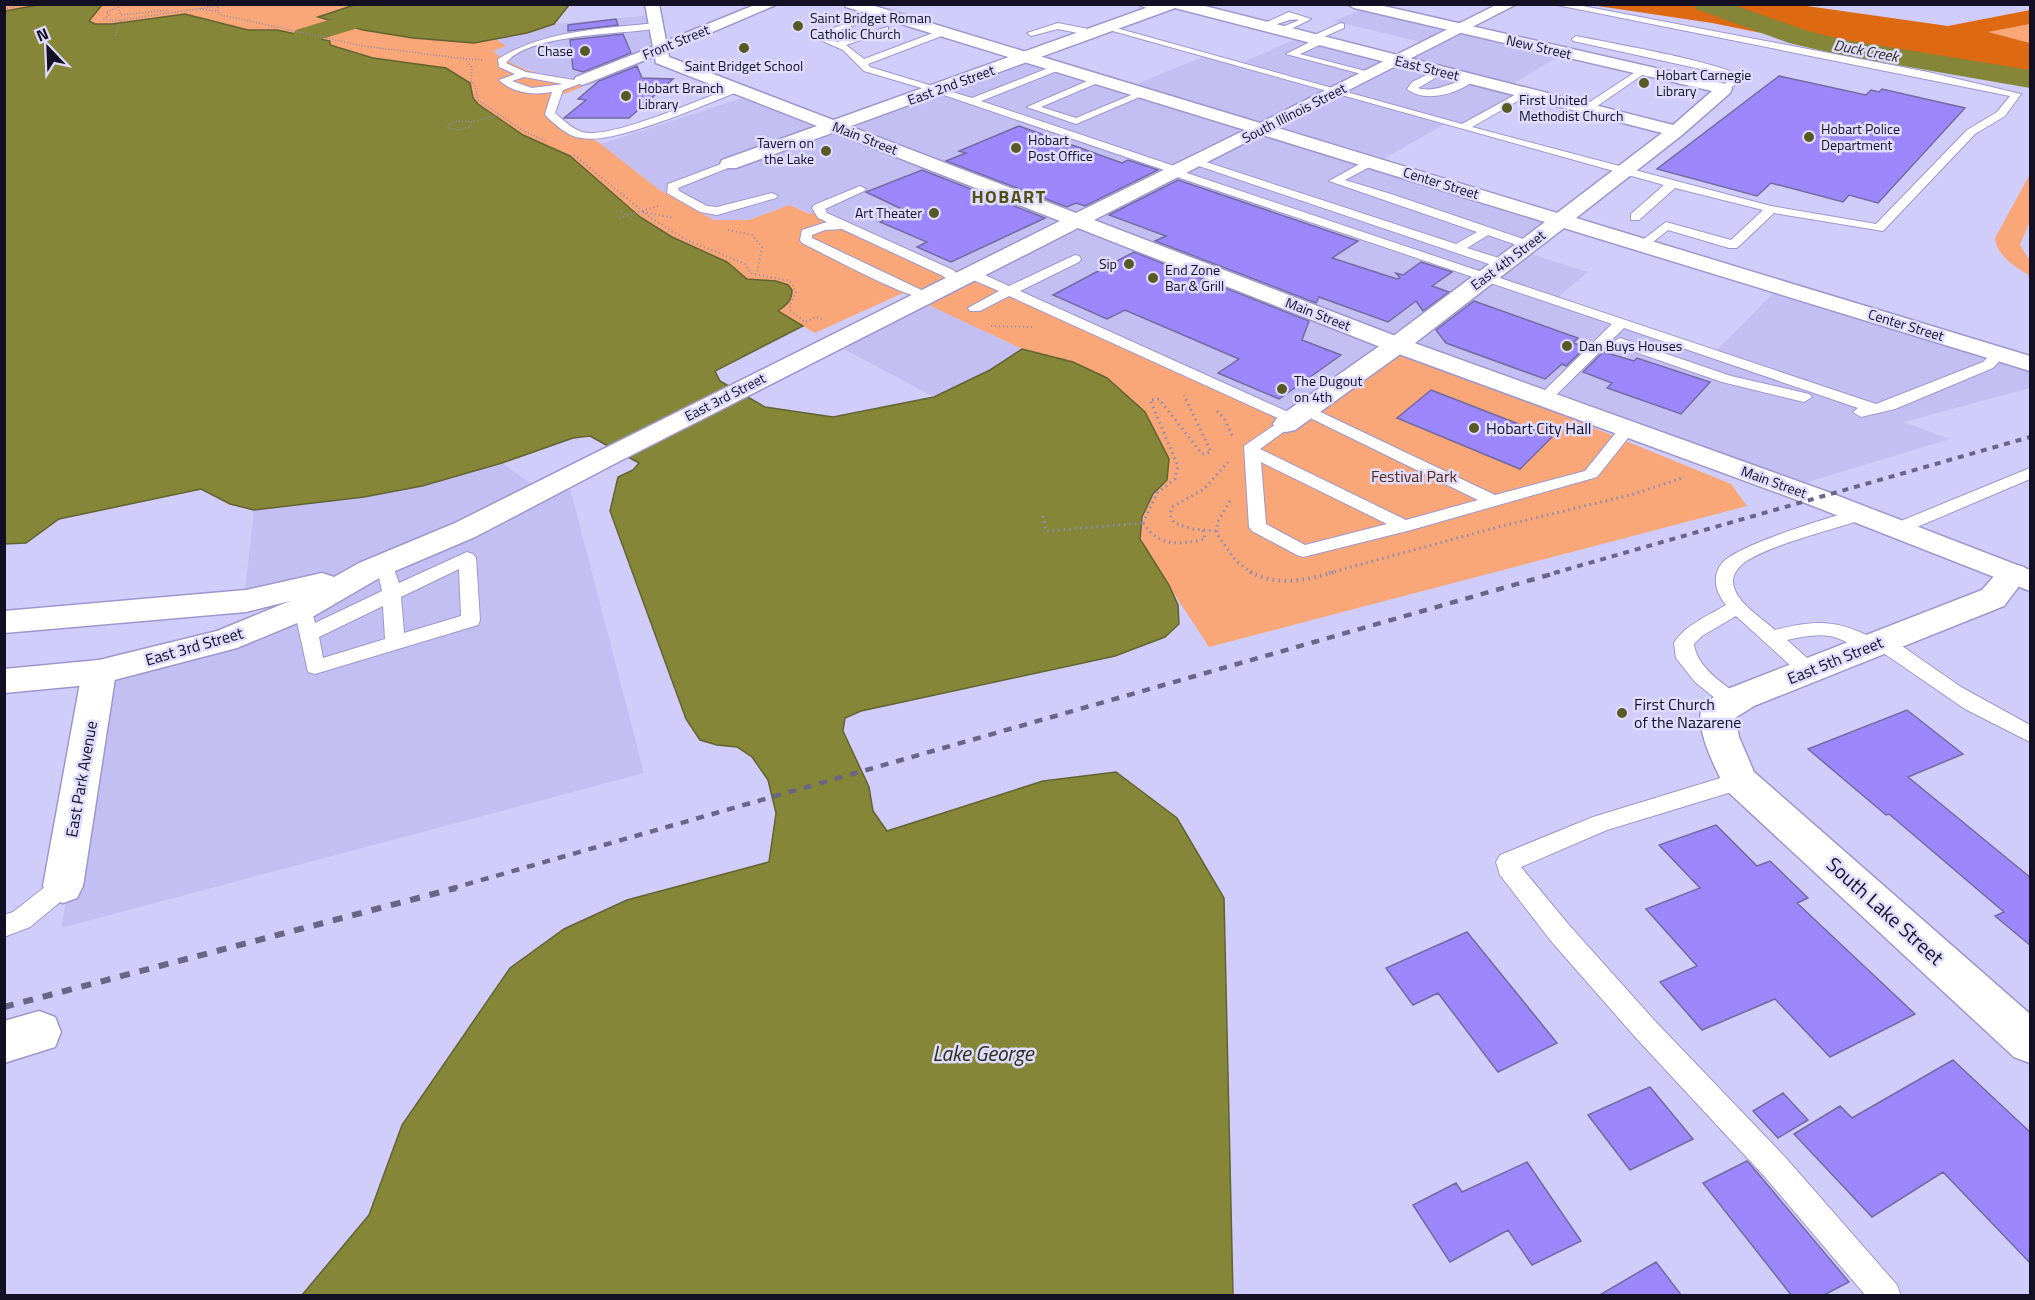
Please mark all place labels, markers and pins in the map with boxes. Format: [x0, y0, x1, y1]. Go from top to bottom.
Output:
place label: Saint Bridget Roman Catholic Church [810, 7, 931, 44]
marker: Saint Bridget Roman Catholic Church [791, 19, 805, 33]
place label: Chase [537, 40, 573, 61]
marker: Saint Bridget School [737, 41, 751, 55]
marker: Chase [578, 44, 592, 58]
place label: Saint Bridget School [685, 55, 803, 76]
place label: Hobart Carnegie Library [1656, 64, 1751, 101]
marker: Hobart Carnegie Library [1637, 76, 1651, 90]
place label: Hobart Branch Library [638, 77, 724, 114]
marker: Hobart Branch Library [619, 89, 633, 103]
place label: First United Methodist Church [1519, 89, 1623, 126]
marker: First United Methodist Church [1500, 101, 1514, 115]
place label: Hobart Police Department [1821, 118, 1900, 155]
place label: Hobart Post Office [1028, 129, 1093, 166]
marker: Hobart Police Department [1802, 130, 1816, 144]
place label: Tavern on the Lake [757, 132, 814, 169]
marker: Hobart Post Office [1009, 141, 1023, 155]
marker: Tavern on the Lake [819, 144, 833, 158]
place label: Art Theater [855, 202, 922, 223]
marker: Art Theater [927, 206, 941, 220]
place label: Sip [1099, 253, 1117, 274]
marker: Sip [1122, 257, 1136, 271]
place label: End Zone Bar & Grill [1165, 259, 1224, 296]
marker: End Zone Bar & Grill [1146, 271, 1160, 285]
place label: Dan Buys Houses [1579, 335, 1682, 356]
marker: Dan Buys Houses [1560, 339, 1574, 353]
place label: The Dugout on 4th [1294, 370, 1363, 407]
marker: The Dugout on 4th [1275, 382, 1289, 396]
place label: Hobart City Hall [1486, 416, 1592, 440]
marker: Hobart City Hall [1467, 421, 1481, 435]
place label: First Church of the Nazarene [1634, 692, 1741, 734]
marker: First Church of the Nazarene [1615, 706, 1629, 720]

